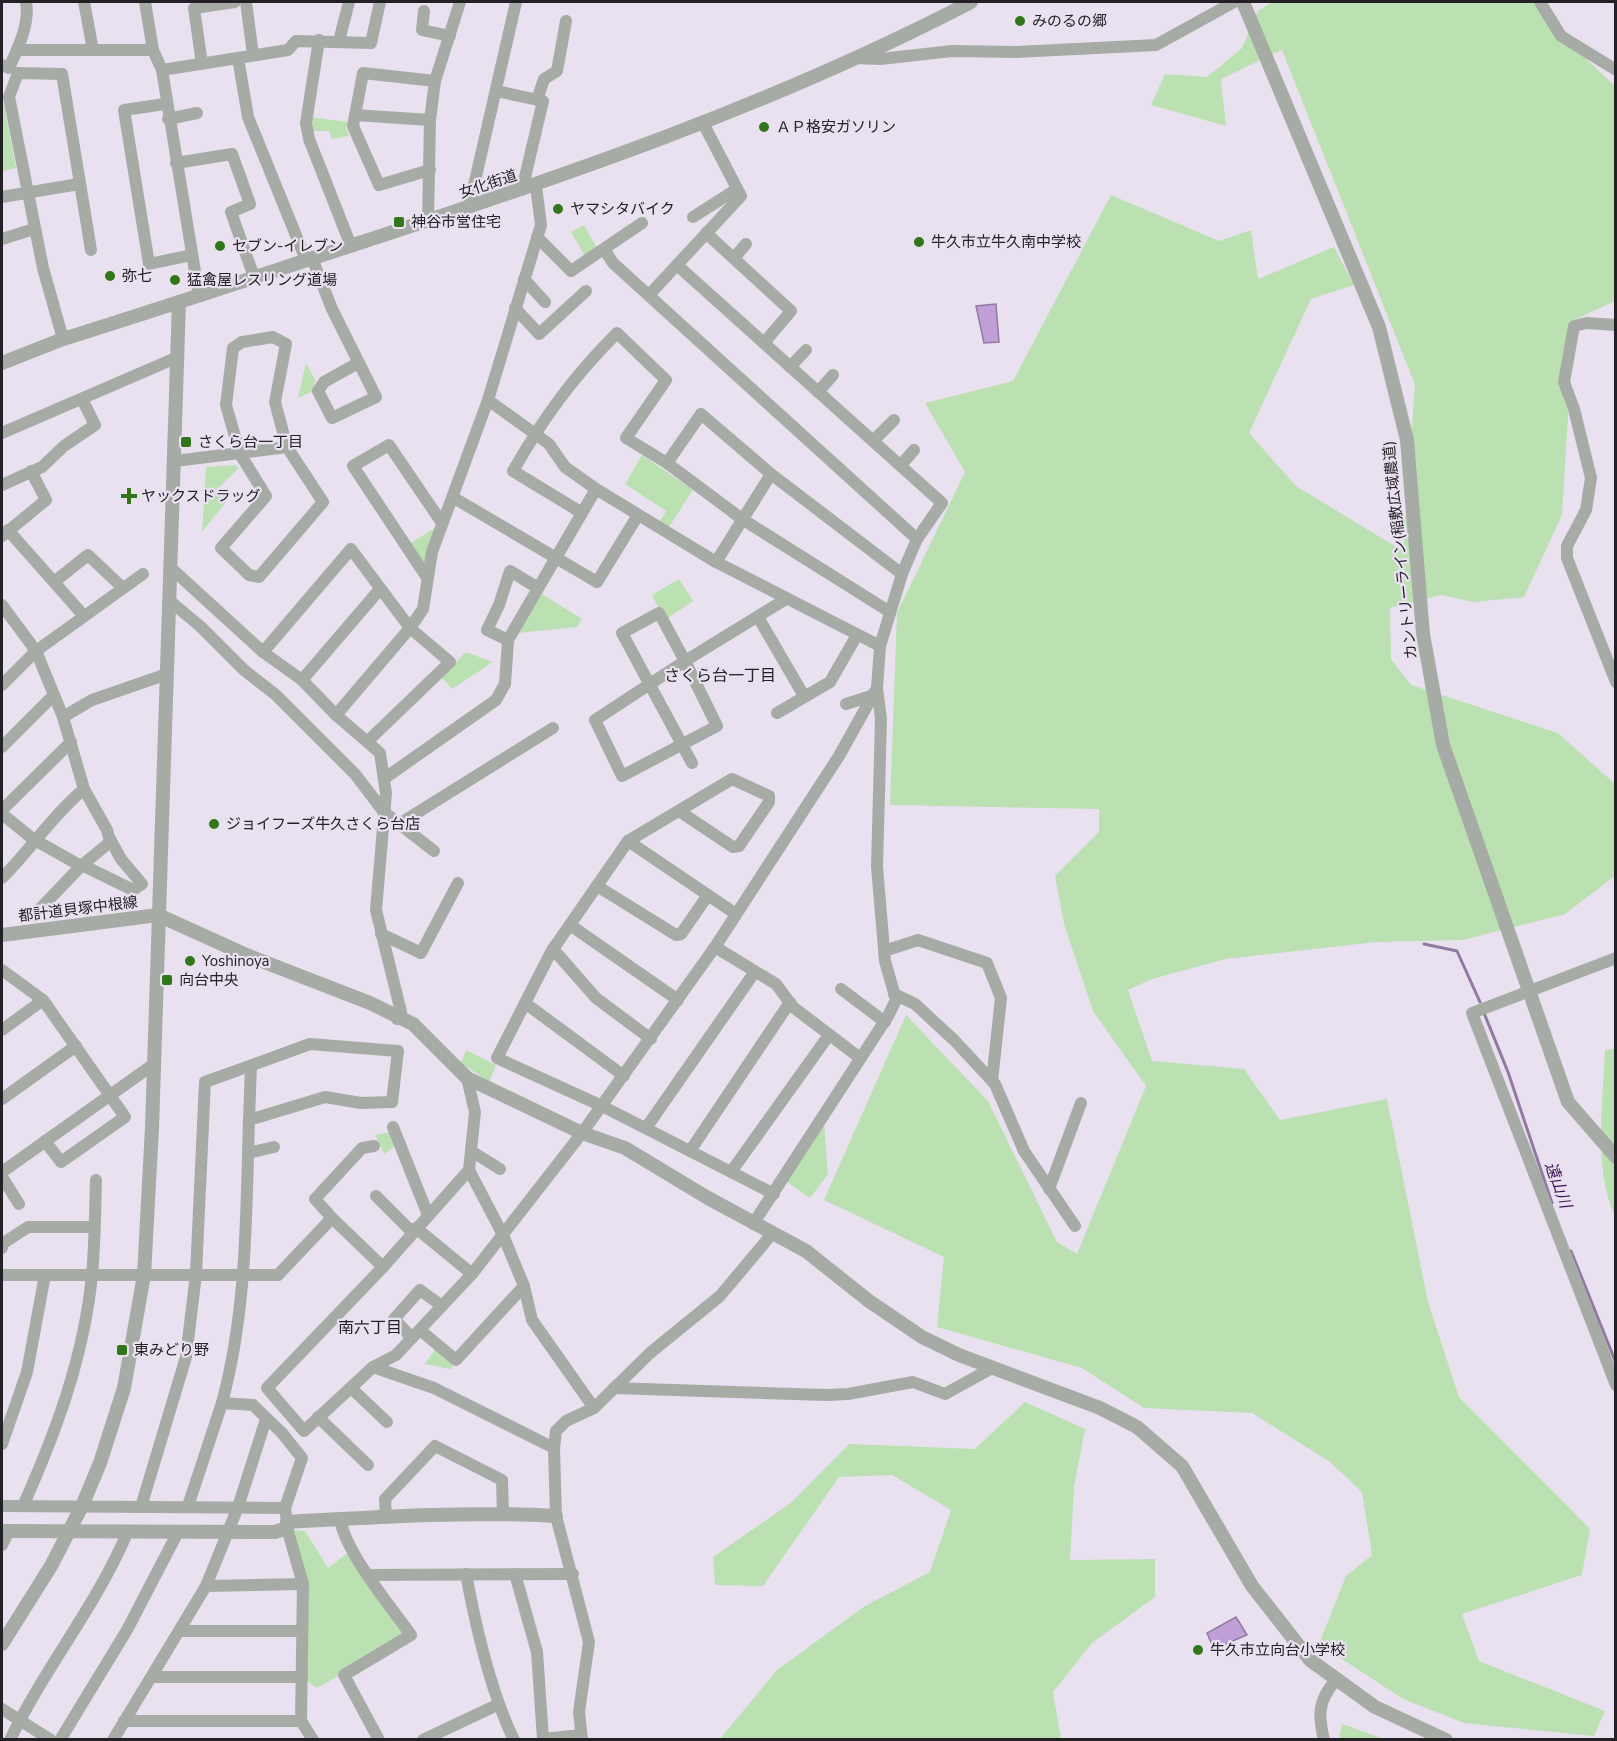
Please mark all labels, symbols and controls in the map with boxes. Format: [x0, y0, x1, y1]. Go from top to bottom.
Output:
place label: みのるの郷 [1032, 11, 1107, 31]
marker: みのるの郷 [1013, 14, 1027, 28]
place label: ＡＰ格安ガソリン [776, 117, 896, 137]
marker: ＡＰ格安ガソリン [757, 120, 771, 134]
street label: 女化街道 [456, 165, 520, 203]
place label: ヤマシタバイク [570, 199, 675, 219]
marker: ヤマシタバイク [551, 202, 565, 216]
place label: 神谷市営住宅 [411, 212, 501, 232]
marker: 神谷市営住宅 [392, 215, 406, 229]
place label: 牛久市立牛久南中学校 [931, 232, 1081, 252]
marker: 牛久市立牛久南中学校 [912, 235, 926, 249]
place label: セブン-イレブン [232, 236, 343, 256]
marker: セブン-イレブン [213, 239, 227, 253]
place label: 弥七 [122, 266, 152, 286]
marker: 弥七 [103, 269, 117, 283]
place label: 猛禽屋レスリング道場 [187, 270, 337, 290]
marker: 猛禽屋レスリング道場 [168, 273, 182, 287]
place label: さくら台一丁目 [198, 432, 303, 452]
marker: さくら台一丁目 [179, 435, 193, 449]
street label: カントリーライン(稲敷広域農道) [1379, 440, 1421, 660]
place label: ヤックスドラッグ [141, 486, 261, 506]
marker: ヤックスドラッグ [122, 489, 136, 503]
district label: さくら台一丁目 [664, 665, 776, 687]
place label: ジョイフーズ牛久さくら台店 [226, 814, 420, 834]
marker: ジョイフーズ牛久さくら台店 [207, 817, 221, 831]
street label: 都計道貝塚中根線 [17, 892, 139, 926]
place label: Yoshinoya [201, 951, 270, 971]
marker: Yoshinoya [183, 954, 197, 968]
place label: 向台中央 [179, 970, 239, 990]
marker: 向台中央 [160, 973, 174, 987]
water label: 遠山川 [1539, 1159, 1577, 1213]
district label: 南六丁目 [338, 1317, 402, 1339]
place label: 東みどり野 [134, 1340, 209, 1360]
marker: 東みどり野 [115, 1343, 129, 1357]
place label: 牛久市立向台小学校 [1210, 1640, 1345, 1660]
marker: 牛久市立向台小学校 [1191, 1643, 1205, 1657]

